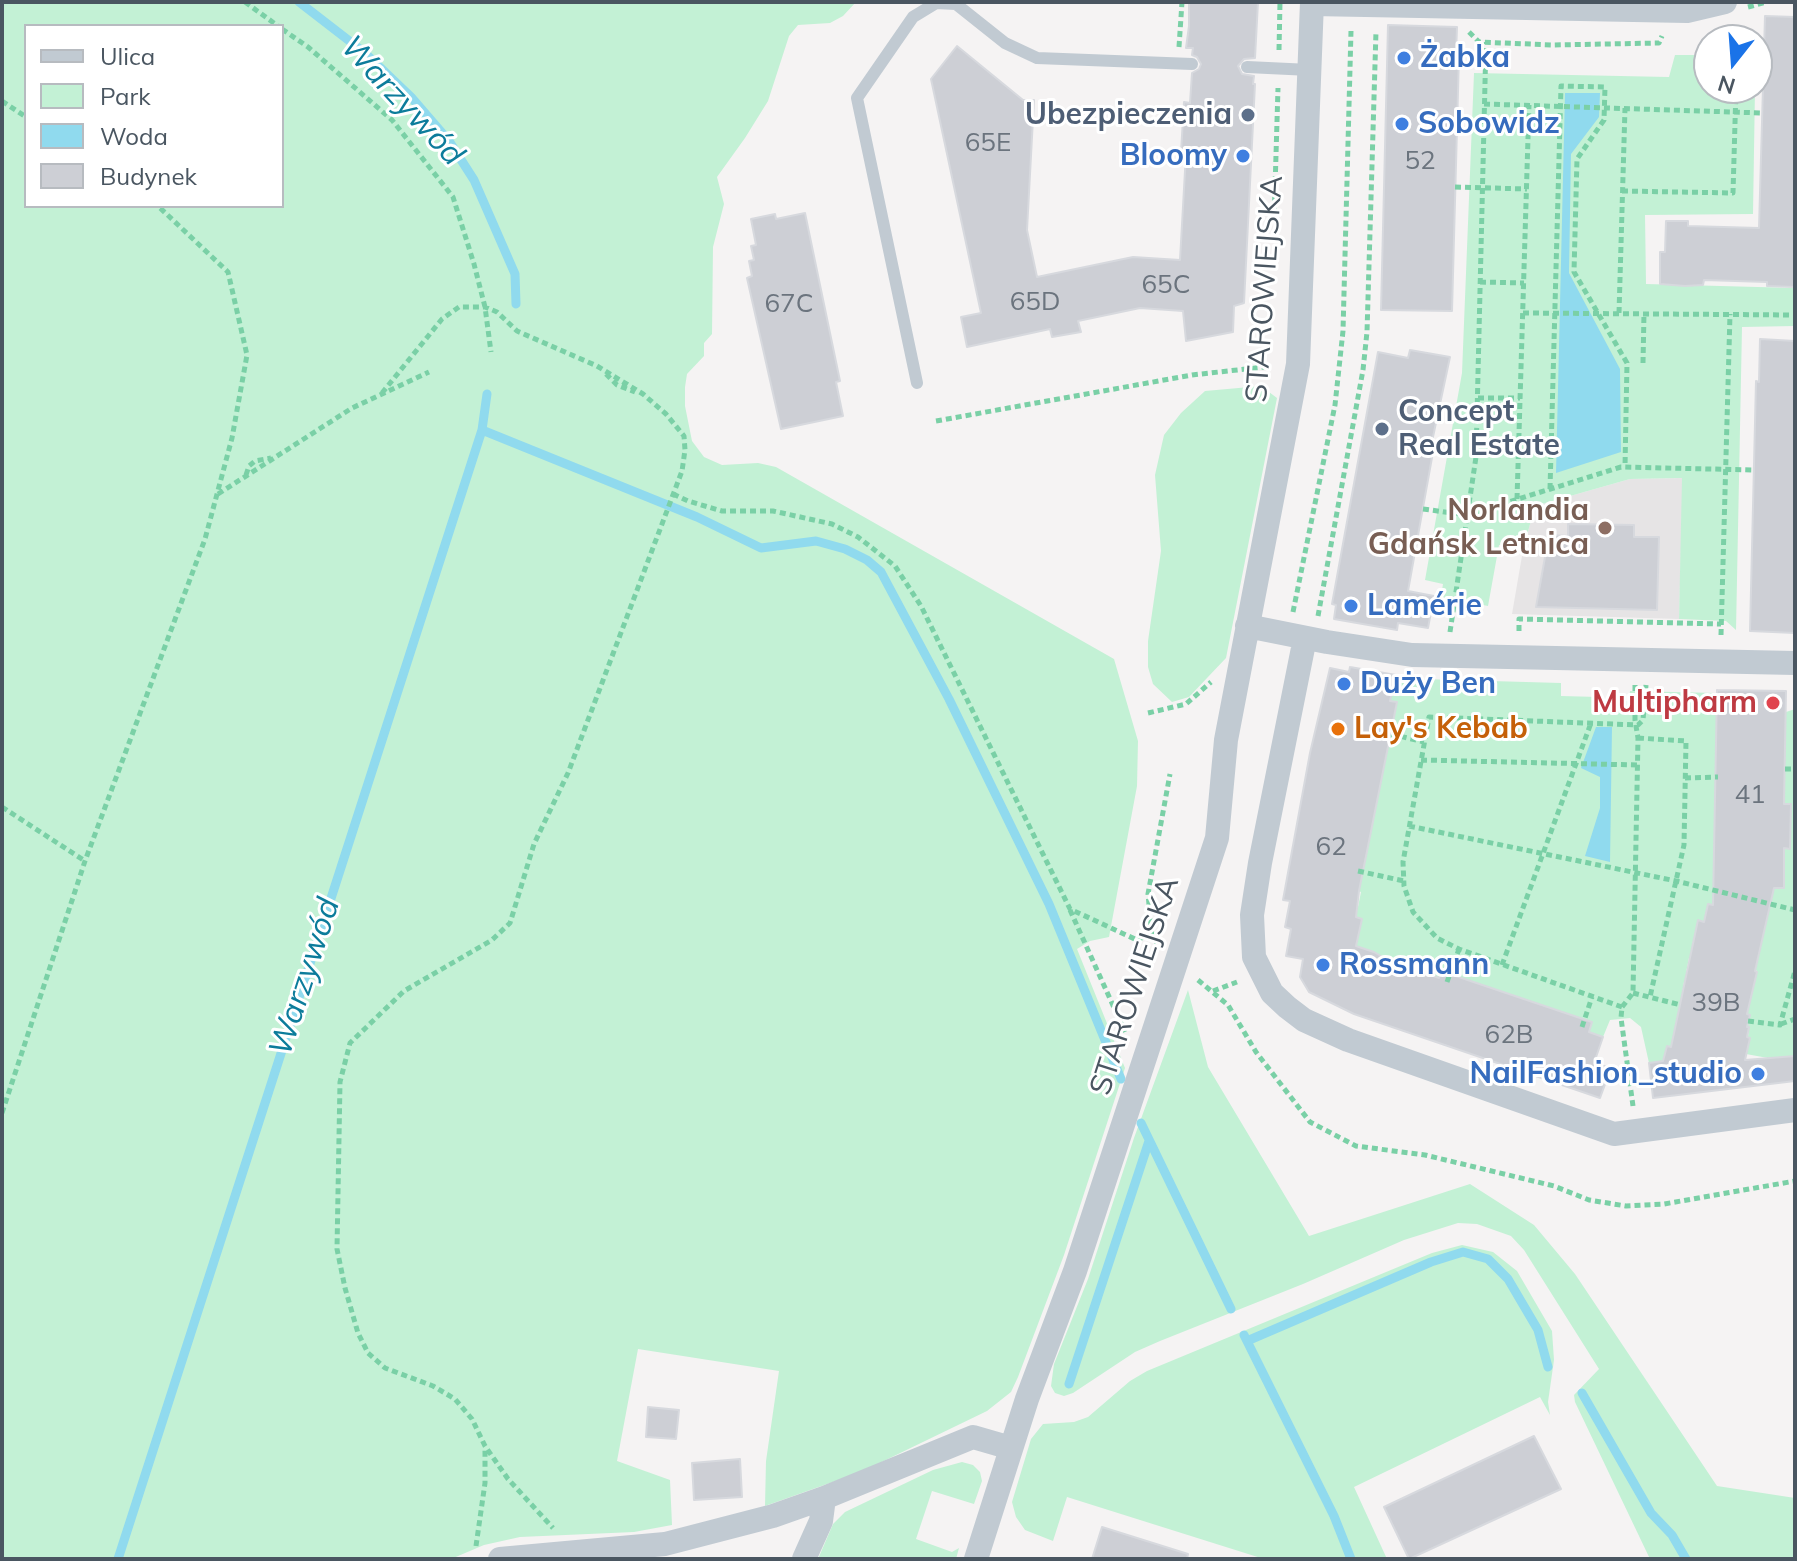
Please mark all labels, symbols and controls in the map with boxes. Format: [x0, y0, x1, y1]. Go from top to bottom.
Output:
legend [24, 24, 284, 208]
north arrow [1693, 24, 1773, 104]
water label: Warzywód [332, 28, 472, 174]
place label: Żabka [1420, 40, 1510, 76]
text: Ulica [100, 41, 155, 71]
marker: Żabka [1395, 49, 1413, 67]
text: N [1715, 69, 1739, 101]
text: Park [100, 81, 151, 111]
place label: Ubezpieczenia [1025, 97, 1232, 133]
marker: Ubezpieczenia [1239, 106, 1257, 124]
place label: Sobowidz [1418, 106, 1560, 142]
marker: Sobowidz [1393, 115, 1411, 133]
text: Woda [100, 121, 168, 151]
house number: 65E [965, 127, 1011, 159]
place label: Bloomy [1120, 138, 1227, 174]
house number: 52 [1404, 145, 1436, 177]
marker: Bloomy [1234, 147, 1252, 165]
text: Budynek [100, 161, 197, 191]
street label: STAROWIEJSKA [1239, 174, 1291, 404]
house number: 65C [1142, 269, 1190, 301]
house number: 65D [1010, 286, 1060, 318]
house number: 67C [765, 288, 813, 320]
place label: Concept Real Estate [1398, 394, 1560, 464]
marker: Concept Real Estate [1373, 420, 1391, 438]
place label: Norlandia Gdańsk Letnica [1368, 493, 1589, 564]
marker: Norlandia Gdańsk Letnica [1596, 519, 1614, 537]
place label: Lamérie [1367, 588, 1482, 624]
marker: Lamérie [1342, 597, 1360, 615]
place label: Duży Ben [1360, 666, 1496, 702]
marker: Duży Ben [1335, 675, 1353, 693]
place label: Multipharm [1592, 685, 1757, 721]
marker: Multipharm [1764, 694, 1782, 712]
place label: Lay's Kebab [1354, 711, 1528, 747]
marker: Lay's Kebab [1329, 720, 1347, 738]
house number: 41 [1734, 779, 1766, 811]
house number: 62 [1315, 831, 1347, 863]
street label: STAROWIEJSKA [1083, 872, 1187, 1100]
water label: Warzywód [261, 893, 349, 1061]
place label: Rossmann [1339, 947, 1489, 983]
marker: Rossmann [1314, 956, 1332, 974]
house number: 39B [1692, 987, 1740, 1019]
house number: 62B [1485, 1019, 1533, 1051]
place label: NailFashion_studio [1470, 1056, 1742, 1092]
marker: NailFashion_studio [1749, 1065, 1767, 1083]

